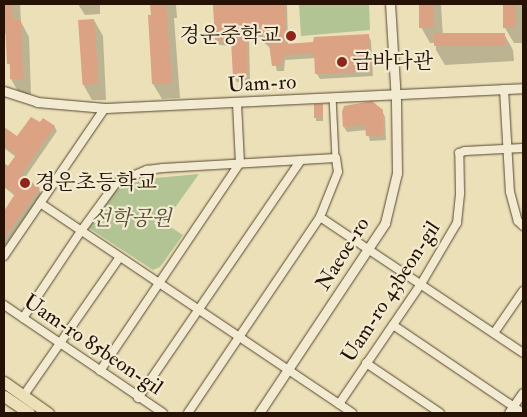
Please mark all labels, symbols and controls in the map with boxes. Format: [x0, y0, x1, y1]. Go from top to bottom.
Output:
place label: 경운중학교 [180, 23, 281, 49]
marker: 경운중학교 [285, 30, 297, 42]
place label: 금바다관 [352, 49, 433, 75]
marker: 금바다관 [336, 56, 348, 68]
street label: Uam-ro [227, 70, 297, 98]
place label: 경운초등학교 [35, 170, 157, 196]
marker: 경운초등학교 [19, 177, 31, 189]
park label: 선학공원 [90, 206, 172, 232]
street label: Naeoe-ro [311, 213, 375, 295]
street label: Uam-ro 43beon-gil [336, 217, 446, 367]
street label: Uam-ro 85beon-gil [19, 289, 167, 401]

